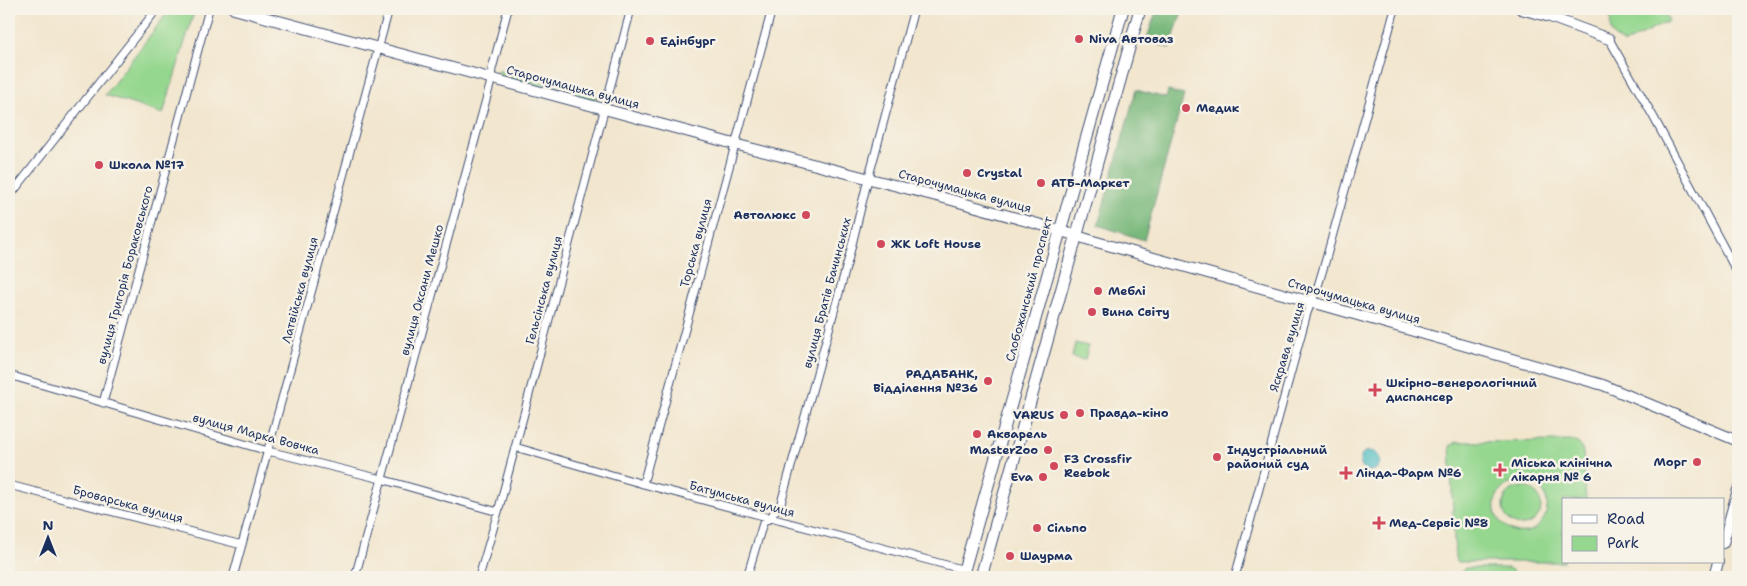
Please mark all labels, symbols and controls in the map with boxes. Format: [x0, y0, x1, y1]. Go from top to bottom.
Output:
place label: Niva Автоваз [1089, 31, 1174, 47]
place label: Едінбург [660, 33, 716, 49]
marker: Niva Автоваз [1073, 33, 1085, 45]
marker: Едінбург [644, 35, 656, 47]
street label: Старочумацька вулиця [505, 62, 641, 112]
place label: Медик [1196, 100, 1240, 116]
marker: Медик [1180, 102, 1192, 114]
place label: Школа №17 [109, 157, 185, 173]
marker: Школа №17 [93, 159, 105, 171]
place label: Crystal [977, 165, 1022, 181]
street label: Старочумацька вулиця [897, 166, 1033, 216]
marker: Crystal [961, 167, 973, 179]
place label: АТБ-Маркет [1051, 175, 1130, 191]
marker: АТБ-Маркет [1035, 177, 1047, 189]
street label: вулиця Григорія Бораковського [93, 184, 157, 366]
street label: Торська вулиця [676, 197, 716, 289]
place label: Автолюкс [734, 207, 796, 223]
marker: Автолюкс [800, 209, 812, 221]
street label: Слобожанський проспект [1002, 214, 1056, 363]
street label: вулиця Братів Бачинських [799, 216, 855, 370]
street label: вулиця Оксани Мешко [397, 223, 447, 357]
street label: Гельсінська вулиця [522, 234, 566, 346]
street label: Латвійська вулиця [278, 235, 322, 345]
place label: ЖК Loft House [891, 236, 981, 252]
marker: ЖК Loft House [875, 238, 887, 250]
street label: Старочумацька вулиця [1286, 274, 1422, 328]
place label: Меблі [1108, 283, 1146, 299]
marker: Меблі [1092, 285, 1104, 297]
street label: Яскрава вулиця [1266, 300, 1308, 394]
place label: Вина Світу [1102, 304, 1170, 320]
marker: Вина Світу [1086, 306, 1098, 318]
place label: РАДАБАНК, Відділення №36 [873, 366, 978, 396]
marker: РАДАБАНК, Відділення №36 [982, 375, 994, 387]
place label: Шкірно-венерологічний диспансер [1386, 375, 1538, 405]
marker: Шкірно-венерологічний диспансер [1368, 383, 1382, 397]
place label: Правда-кіно [1090, 405, 1169, 421]
place label: VARUS [1013, 407, 1054, 423]
marker: Правда-кіно [1074, 407, 1086, 419]
street label: вулиця Марка Вовчка [191, 409, 321, 459]
marker: VARUS [1058, 409, 1070, 421]
place label: Акварель [987, 426, 1047, 442]
marker: Акварель [971, 428, 983, 440]
place label: MasterZoo [970, 442, 1038, 458]
place label: Індустріальний районий суд [1227, 442, 1328, 472]
marker: MasterZoo [1042, 444, 1054, 456]
place label: F3 Crossfir Reebok [1064, 451, 1133, 481]
marker: Індустріальний районий суд [1211, 451, 1223, 463]
place label: Морг [1653, 454, 1688, 470]
place label: Міська клінічна лікарня № 6 [1511, 455, 1613, 485]
marker: Морг [1691, 456, 1703, 468]
marker: F3 Crossfir Reebok [1048, 460, 1060, 472]
marker: Міська клінічна лікарня № 6 [1493, 463, 1507, 477]
place label: Лінда-Фарм №6 [1356, 465, 1461, 481]
marker: Лінда-Фарм №6 [1340, 467, 1352, 479]
place label: Eva [1010, 469, 1034, 485]
marker: Eva [1037, 471, 1049, 483]
street label: Батумська вулиця [688, 477, 796, 521]
street label: Броварська вулиця [71, 482, 185, 526]
legend [1562, 498, 1724, 564]
text: Road [1607, 509, 1645, 529]
north arrow [22, 514, 72, 564]
place label: Мед-Сервіс №8 [1389, 515, 1488, 531]
text: N [42, 516, 54, 534]
marker: Мед-Сервіс №8 [1373, 517, 1385, 529]
place label: Сільпо [1047, 520, 1087, 536]
marker: Сільпо [1031, 522, 1043, 534]
text: Park [1607, 533, 1639, 553]
place label: Шаурма [1020, 548, 1073, 564]
marker: Шаурма [1004, 550, 1016, 562]

